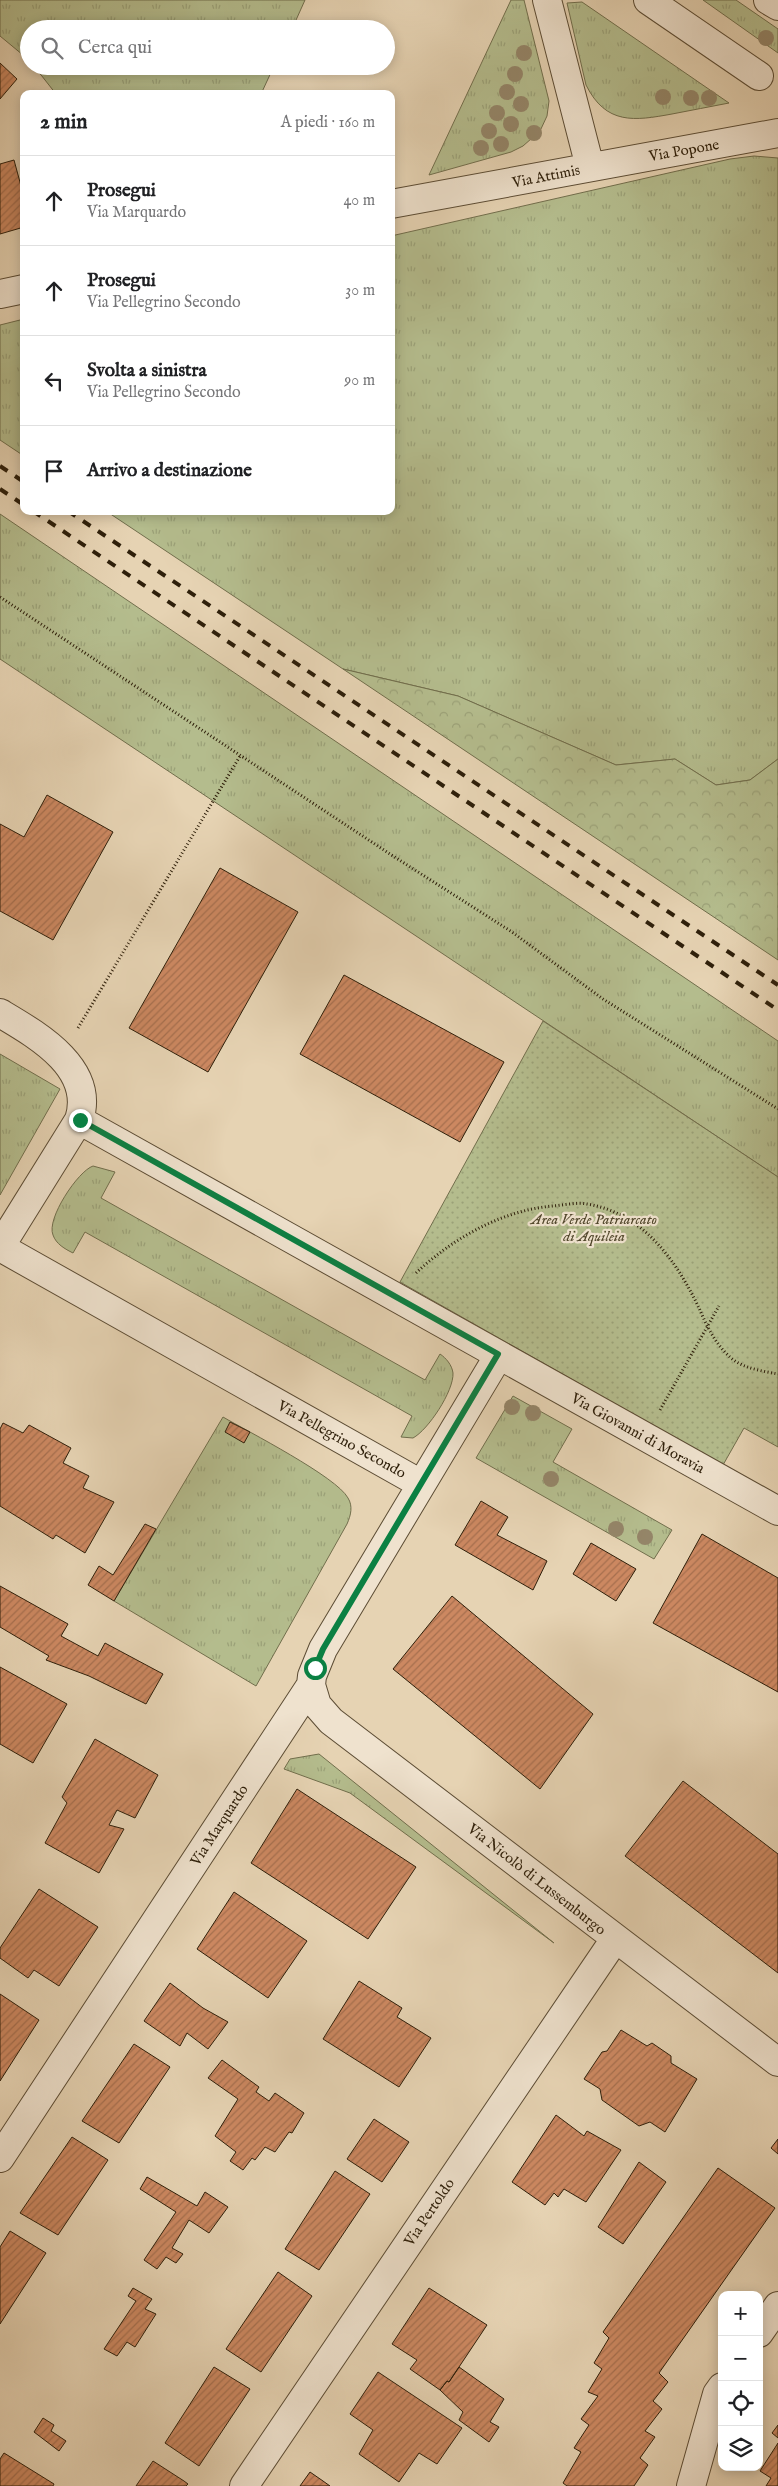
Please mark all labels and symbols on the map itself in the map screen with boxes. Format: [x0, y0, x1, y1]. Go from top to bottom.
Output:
street label: Via Popone [646, 135, 721, 166]
street label: Via Attimis [509, 161, 582, 193]
route end [69, 1109, 92, 1132]
park label: Area Verde Patriarcato di Aquileia [529, 1210, 657, 1246]
street label: Via Giovanni di Moravia [567, 1388, 708, 1478]
street label: Via Pellegrino Secondo [273, 1396, 409, 1483]
route start [304, 1657, 327, 1680]
street label: Via Marquardo [186, 1781, 253, 1870]
street label: Via Nicolò di Lussemburgo [463, 1819, 610, 1939]
street label: Via Pertoldo [399, 2175, 459, 2251]

